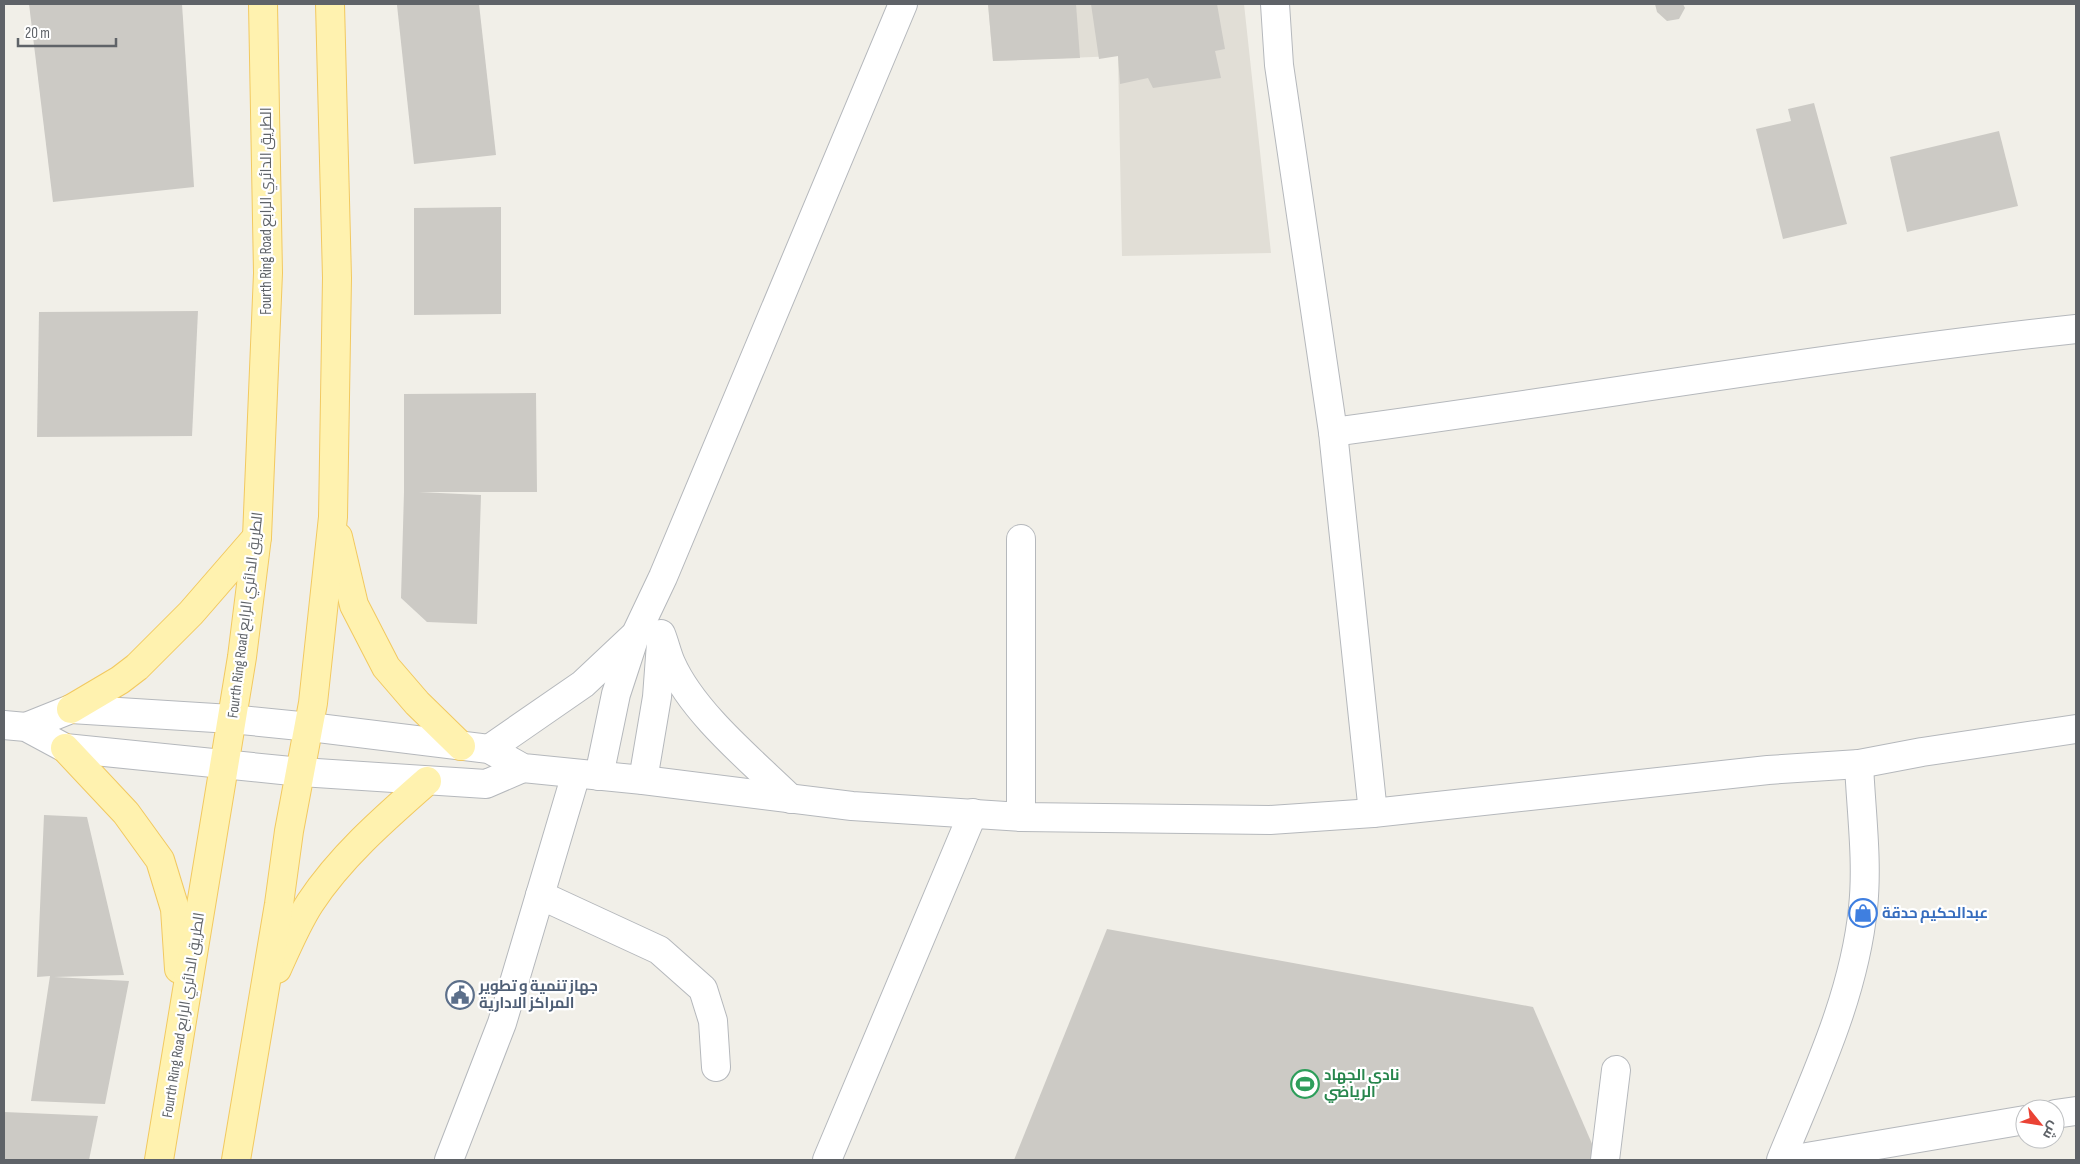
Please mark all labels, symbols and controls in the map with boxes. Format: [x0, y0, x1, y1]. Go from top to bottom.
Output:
scale bar [18, 15, 115, 47]
text: 20 m [25, 24, 50, 43]
street label: Fourth Ring Road الطريق الدائري الرابع [257, 107, 278, 315]
street label: Fourth Ring Road الطريق الدائري الرابع [223, 511, 270, 719]
shop icon: عبدالحكيم حدقة [1848, 898, 1878, 928]
place label: عبدالحكيم حدقة [1882, 904, 1988, 923]
street label: Fourth Ring Road الطريق الدائري الرابع [158, 911, 211, 1119]
place label: جهاز تنمية و تطوير المراكز الادارية [478, 977, 598, 1013]
public building icon: جهاز تنمية و تطوير المراكز الادارية [445, 980, 475, 1010]
place label: نادي الجهاد الرياضي [1324, 1066, 1399, 1103]
sports icon: نادي الجهاد الرياضي [1290, 1069, 1320, 1099]
north arrow [2015, 1099, 2065, 1149]
text: ش [2039, 1118, 2063, 1142]

